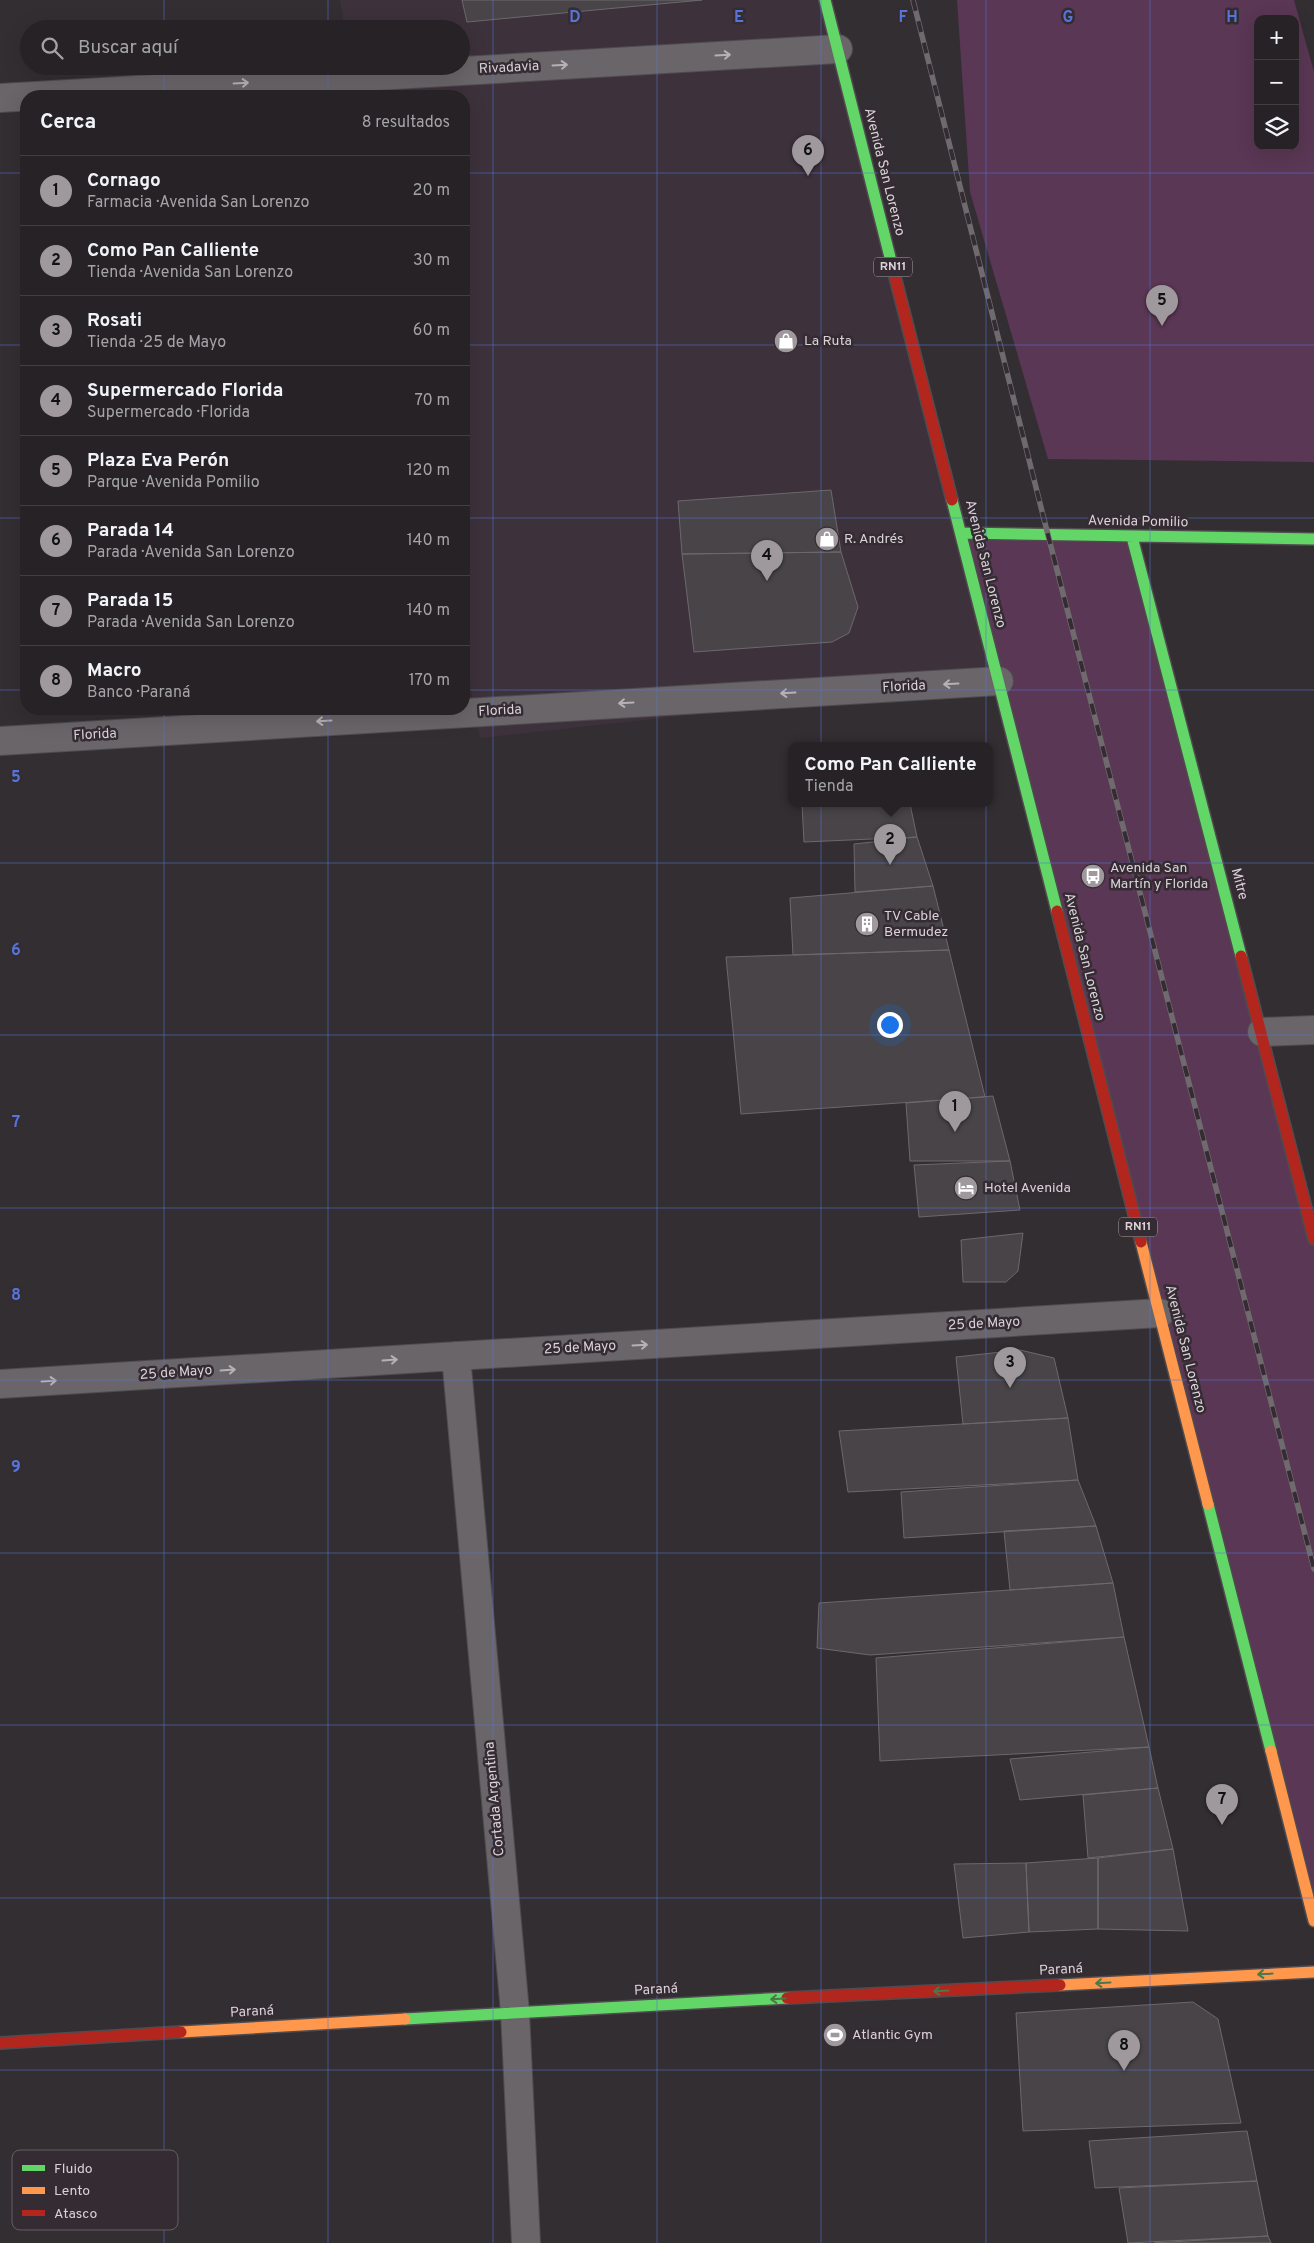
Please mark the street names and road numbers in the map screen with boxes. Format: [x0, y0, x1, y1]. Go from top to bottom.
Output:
street label: Rivadavia [478, 58, 540, 78]
street label: Avenida San Lorenzo [860, 106, 908, 238]
road number: RN11 [874, 258, 912, 276]
street label: Avenida San Lorenzo [961, 498, 1009, 630]
street label: Avenida Pomilio [1088, 513, 1189, 531]
street label: Florida [882, 677, 926, 697]
street label: Florida [478, 701, 522, 721]
street label: Florida [73, 725, 117, 745]
street label: Mitre [1227, 866, 1251, 902]
street label: Avenida San Lorenzo [1060, 891, 1108, 1023]
road number: RN11 [1119, 1218, 1157, 1236]
street label: Avenida San Lorenzo [1161, 1283, 1209, 1415]
street label: 25 de Mayo [947, 1314, 1021, 1334]
street label: 25 de Mayo [543, 1338, 617, 1358]
street label: 25 de Mayo [139, 1362, 213, 1384]
street label: Cortada Argentina [482, 1741, 508, 1857]
street label: Paraná [1039, 1960, 1083, 1980]
street label: Paraná [634, 1980, 678, 2000]
street label: Paraná [230, 2002, 274, 2022]

